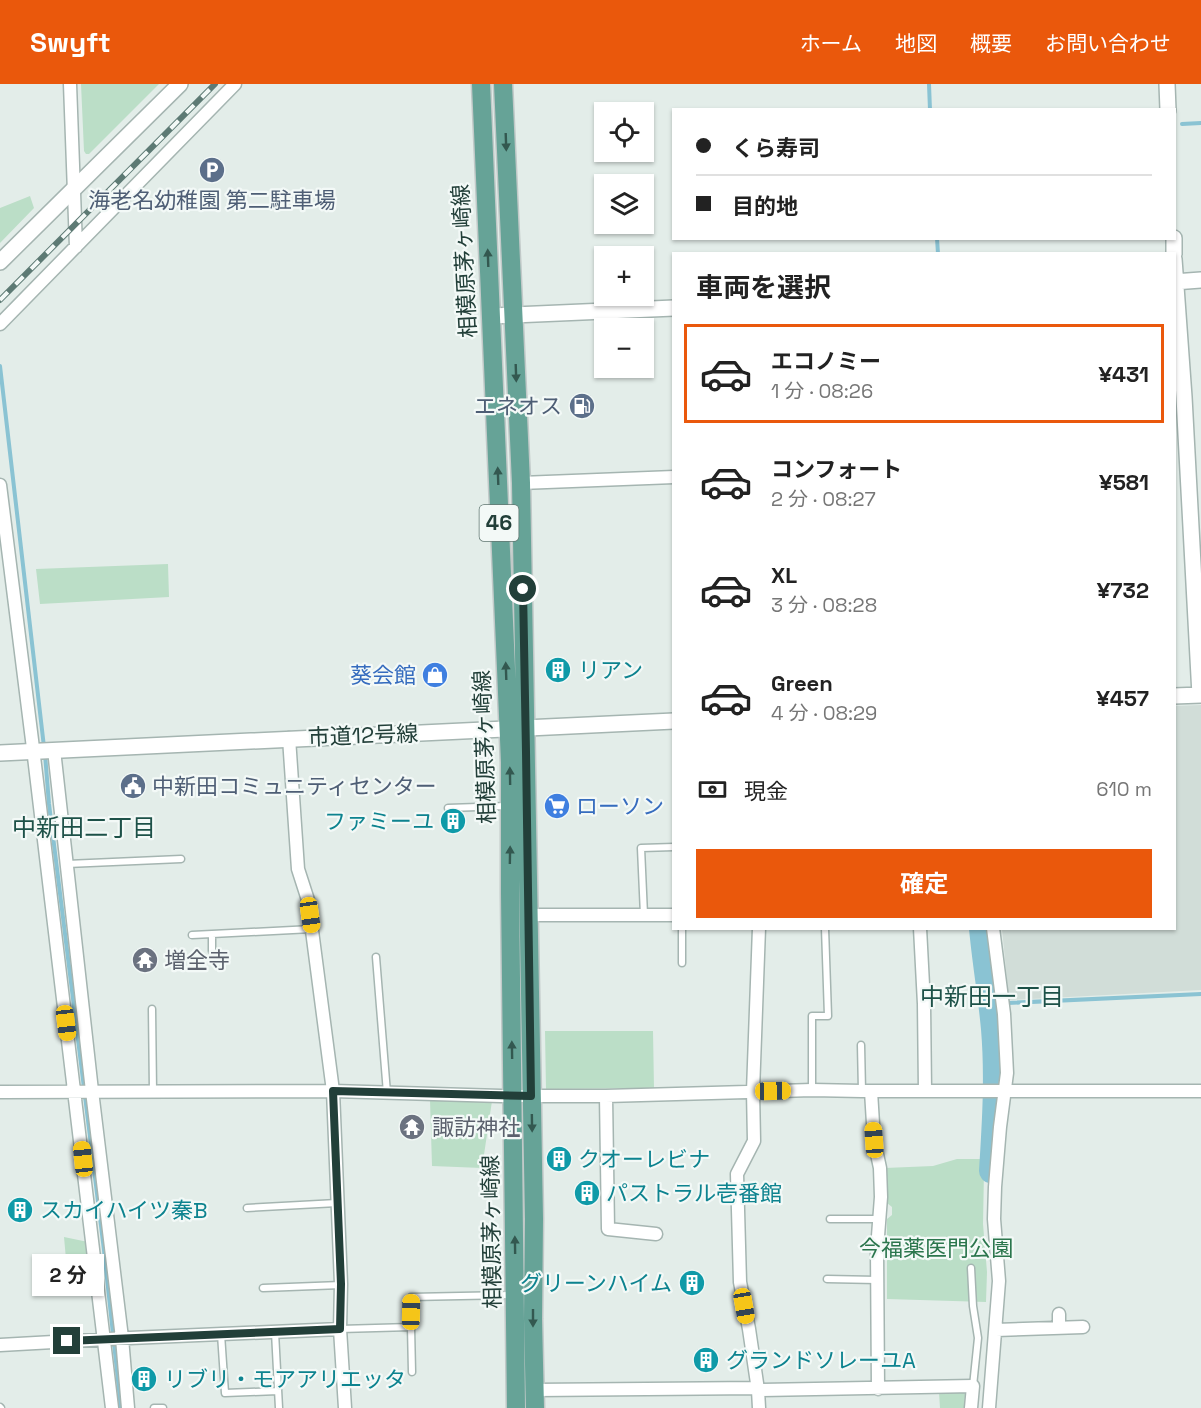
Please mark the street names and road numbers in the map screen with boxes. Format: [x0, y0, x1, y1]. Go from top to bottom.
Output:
street label: 相模原茅ヶ崎線 [446, 183, 482, 339]
road number: 46 [480, 505, 518, 541]
street label: 相模原茅ヶ崎線 [467, 670, 501, 824]
street label: 市道12号線 [307, 719, 419, 751]
street label: 相模原茅ヶ崎線 [476, 1155, 506, 1309]

